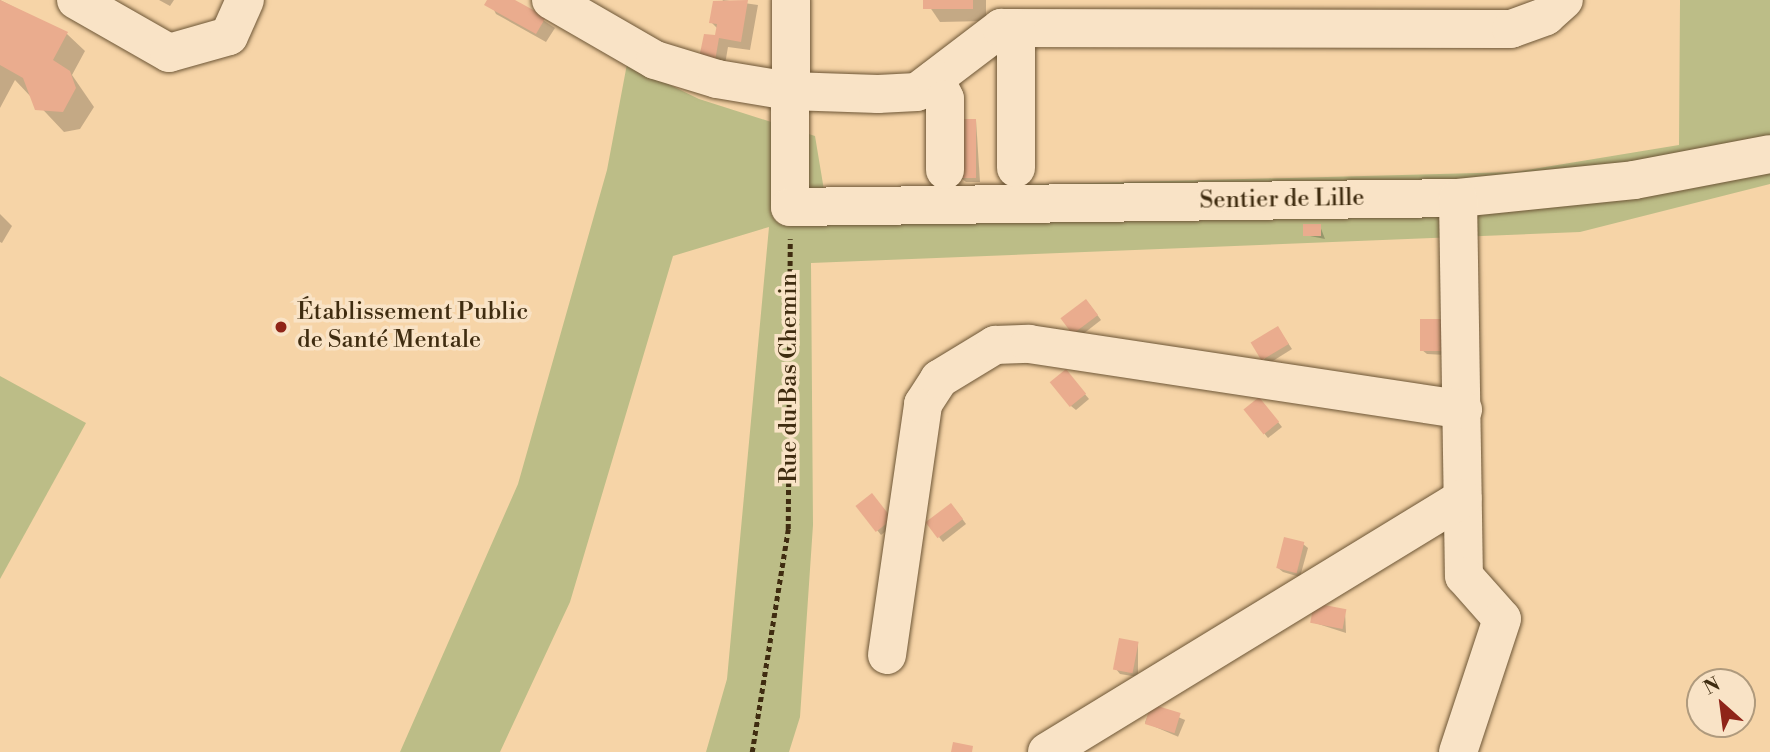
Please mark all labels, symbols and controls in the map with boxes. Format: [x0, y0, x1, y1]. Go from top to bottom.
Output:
street label: Sentier de Lille [1199, 184, 1365, 216]
street label: Rue du Bas Chemin [776, 273, 804, 483]
place label: Établissement Public de Santé Mentale [297, 299, 528, 355]
marker: Établissement Public de Santé Mentale [271, 317, 291, 337]
north arrow [1686, 668, 1756, 738]
text: N [1700, 672, 1724, 700]

